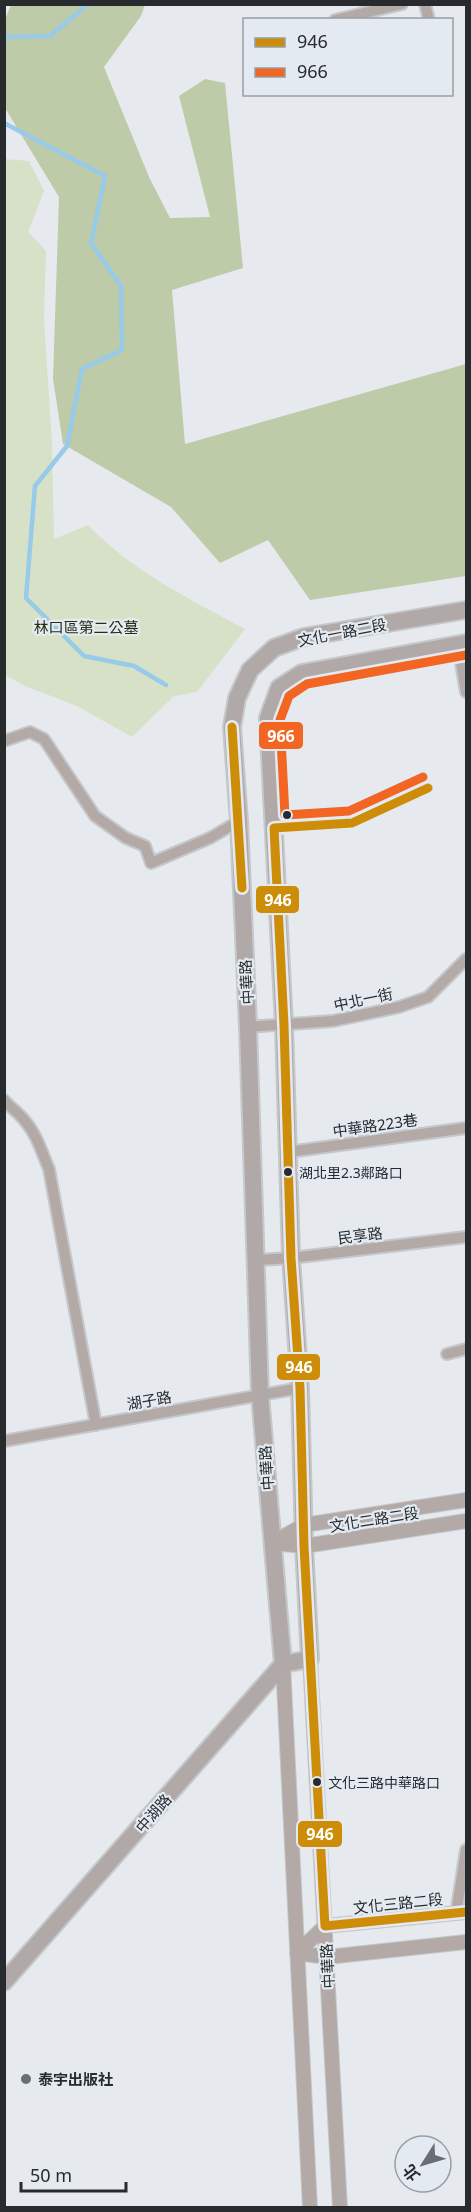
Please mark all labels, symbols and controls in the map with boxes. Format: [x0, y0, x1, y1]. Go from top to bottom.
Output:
legend [243, 18, 453, 96]
text: 946 [297, 29, 328, 53]
text: 966 [297, 59, 328, 83]
street label: 文化一路二段 [296, 614, 388, 650]
park label: 林口區第二公墓 [33, 617, 139, 637]
line badge: 966 [258, 721, 304, 750]
text: 966 [267, 725, 295, 747]
unlabelled marker [281, 809, 293, 821]
line badge: 946 [255, 885, 300, 914]
text: 946 [264, 889, 292, 911]
street label: 中華路 [235, 959, 257, 1005]
street label: 中北一街 [332, 983, 394, 1015]
street label: 中華路223巷 [331, 1109, 419, 1141]
place label: 湖北里2.3鄰路口 [299, 1163, 403, 1182]
marker: 湖北里2.3鄰路口 [282, 1166, 294, 1178]
street label: 民享路 [336, 1222, 384, 1248]
line badge: 946 [276, 1353, 321, 1381]
text: 946 [285, 1356, 313, 1378]
street label: 湖子路 [125, 1386, 173, 1414]
street label: 中華路 [254, 1445, 278, 1491]
street label: 文化二路二段 [328, 1502, 420, 1536]
place label: 文化三路中華路口 [328, 1773, 440, 1792]
marker: 文化三路中華路口 [311, 1776, 323, 1788]
street label: 中湖路 [131, 1789, 175, 1837]
line badge: 946 [297, 1820, 343, 1848]
text: 946 [306, 1823, 334, 1845]
street label: 文化三路二段 [352, 1888, 444, 1918]
street label: 中華路 [316, 1943, 338, 1989]
place label: 泰宇出版社 [38, 2069, 113, 2089]
marker: 泰宇出版社 [19, 2072, 33, 2086]
north arrow [393, 2134, 453, 2194]
scale bar [21, 2155, 126, 2193]
text: 北 [397, 2160, 425, 2186]
text: 50 m [30, 2163, 72, 2187]

